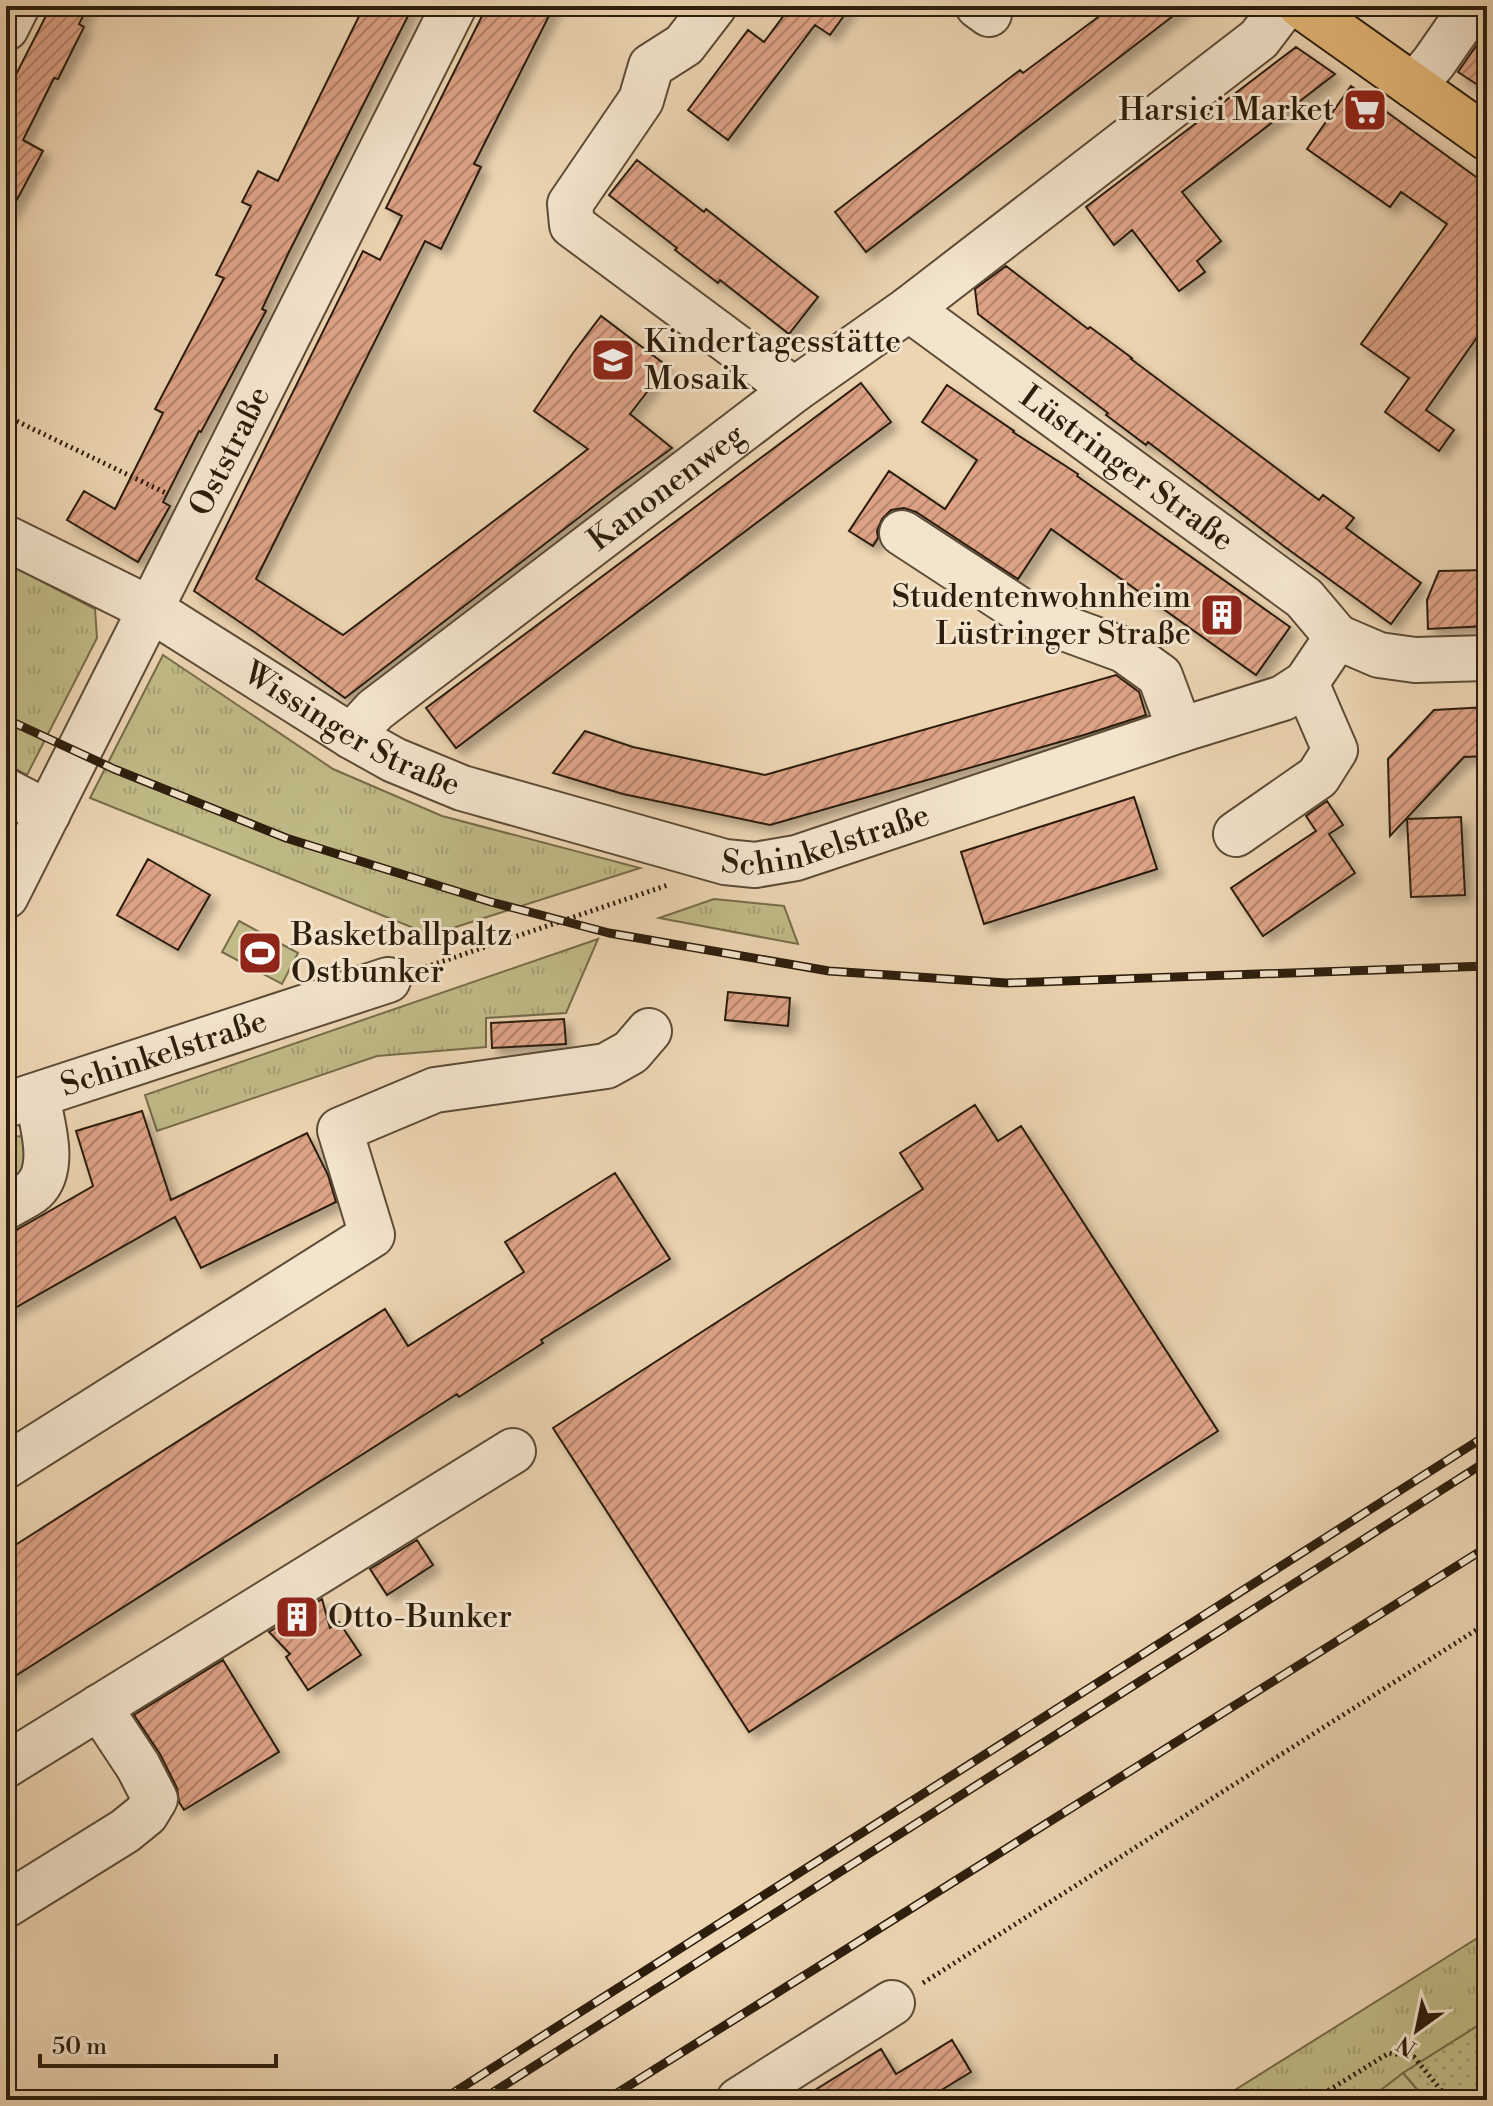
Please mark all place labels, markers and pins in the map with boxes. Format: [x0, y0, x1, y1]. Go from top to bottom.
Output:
supermarket icon: Harsici Market [1341, 86, 1389, 134]
place label: Harsici Market [1119, 90, 1334, 130]
place label: Kindertagesstätte Mosaik [644, 322, 901, 399]
school or university icon: Kindertagesstätte Mosaik [589, 336, 637, 384]
place label: Studentenwohnheim Lüstringer Straße [892, 577, 1191, 654]
building icon: Studentenwohnheim Lüstringer Straße [1198, 591, 1246, 639]
place label: Basketballpaltz Ostbunker [290, 915, 512, 992]
sports icon: Basketballpaltz Ostbunker [236, 929, 284, 977]
building icon: Otto-Bunker [273, 1593, 321, 1641]
place label: Otto-Bunker [328, 1597, 512, 1637]

